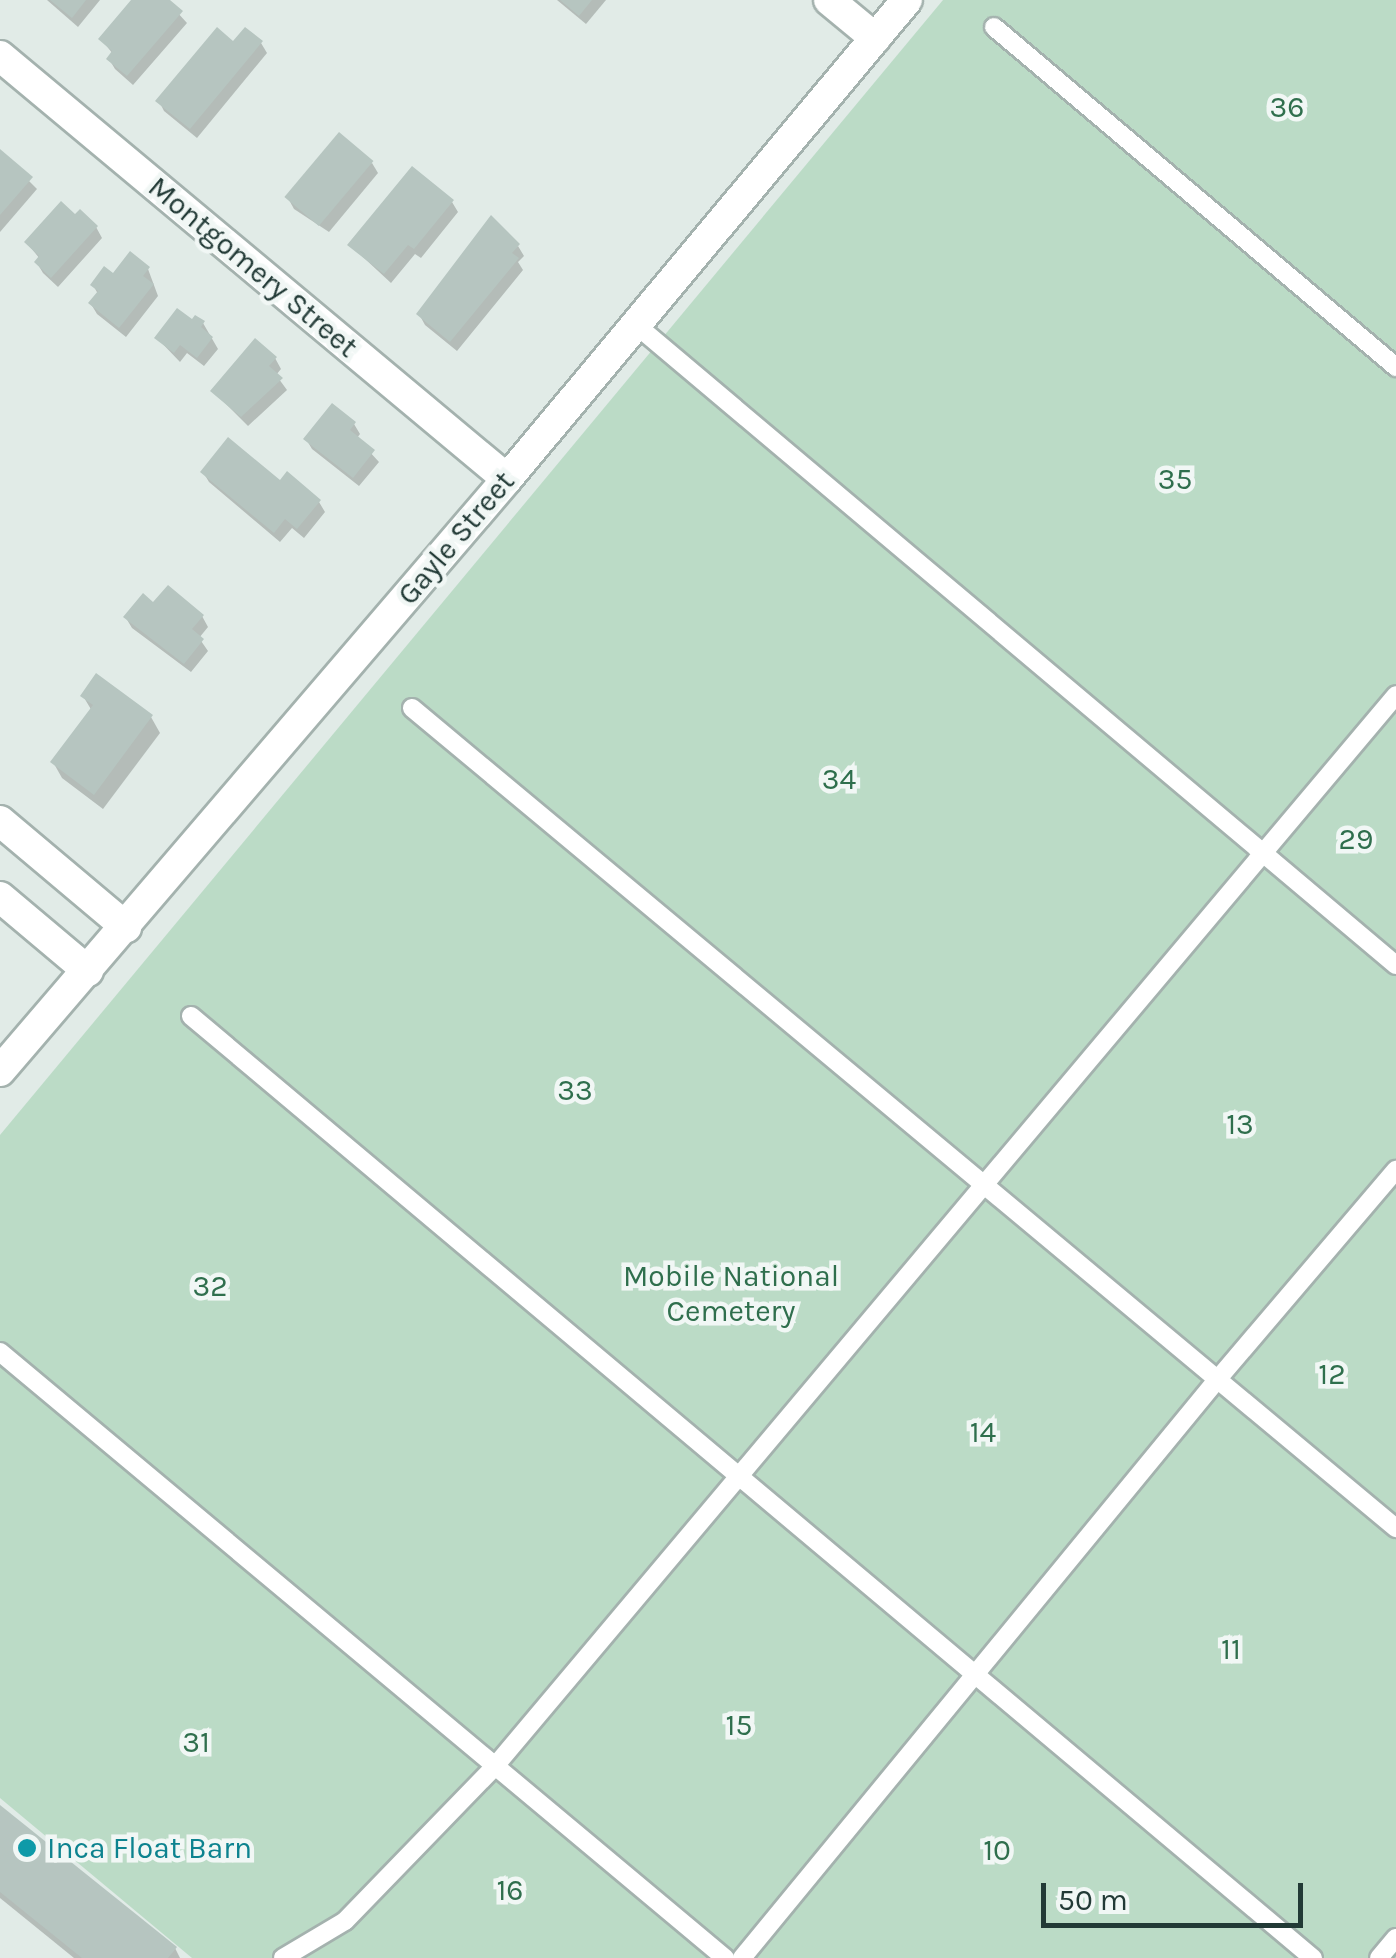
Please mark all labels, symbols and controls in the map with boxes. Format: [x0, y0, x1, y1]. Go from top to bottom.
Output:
park label: 36 [1270, 89, 1304, 125]
street label: Montgomery Street [141, 169, 365, 365]
park label: 35 [1158, 461, 1192, 497]
street label: Gayle Street [390, 464, 522, 612]
park label: 34 [822, 761, 856, 797]
park label: 29 [1339, 821, 1373, 857]
park label: 33 [557, 1072, 593, 1108]
park label: 13 [1226, 1106, 1254, 1142]
park label: Mobile National Cemetery [623, 1258, 839, 1328]
park label: 32 [192, 1268, 228, 1304]
park label: 12 [1318, 1356, 1346, 1392]
park label: 14 [970, 1414, 996, 1450]
park label: 11 [1221, 1631, 1241, 1667]
park label: 15 [726, 1707, 752, 1743]
park label: 31 [182, 1724, 210, 1760]
place label: Inca Float Barn [47, 1830, 252, 1866]
park label: 10 [983, 1832, 1011, 1868]
marker: Inca Float Barn [16, 1837, 38, 1859]
scale bar [1046, 1863, 1308, 1925]
park label: 16 [496, 1872, 524, 1908]
text: 50 m [1058, 1882, 1128, 1918]

